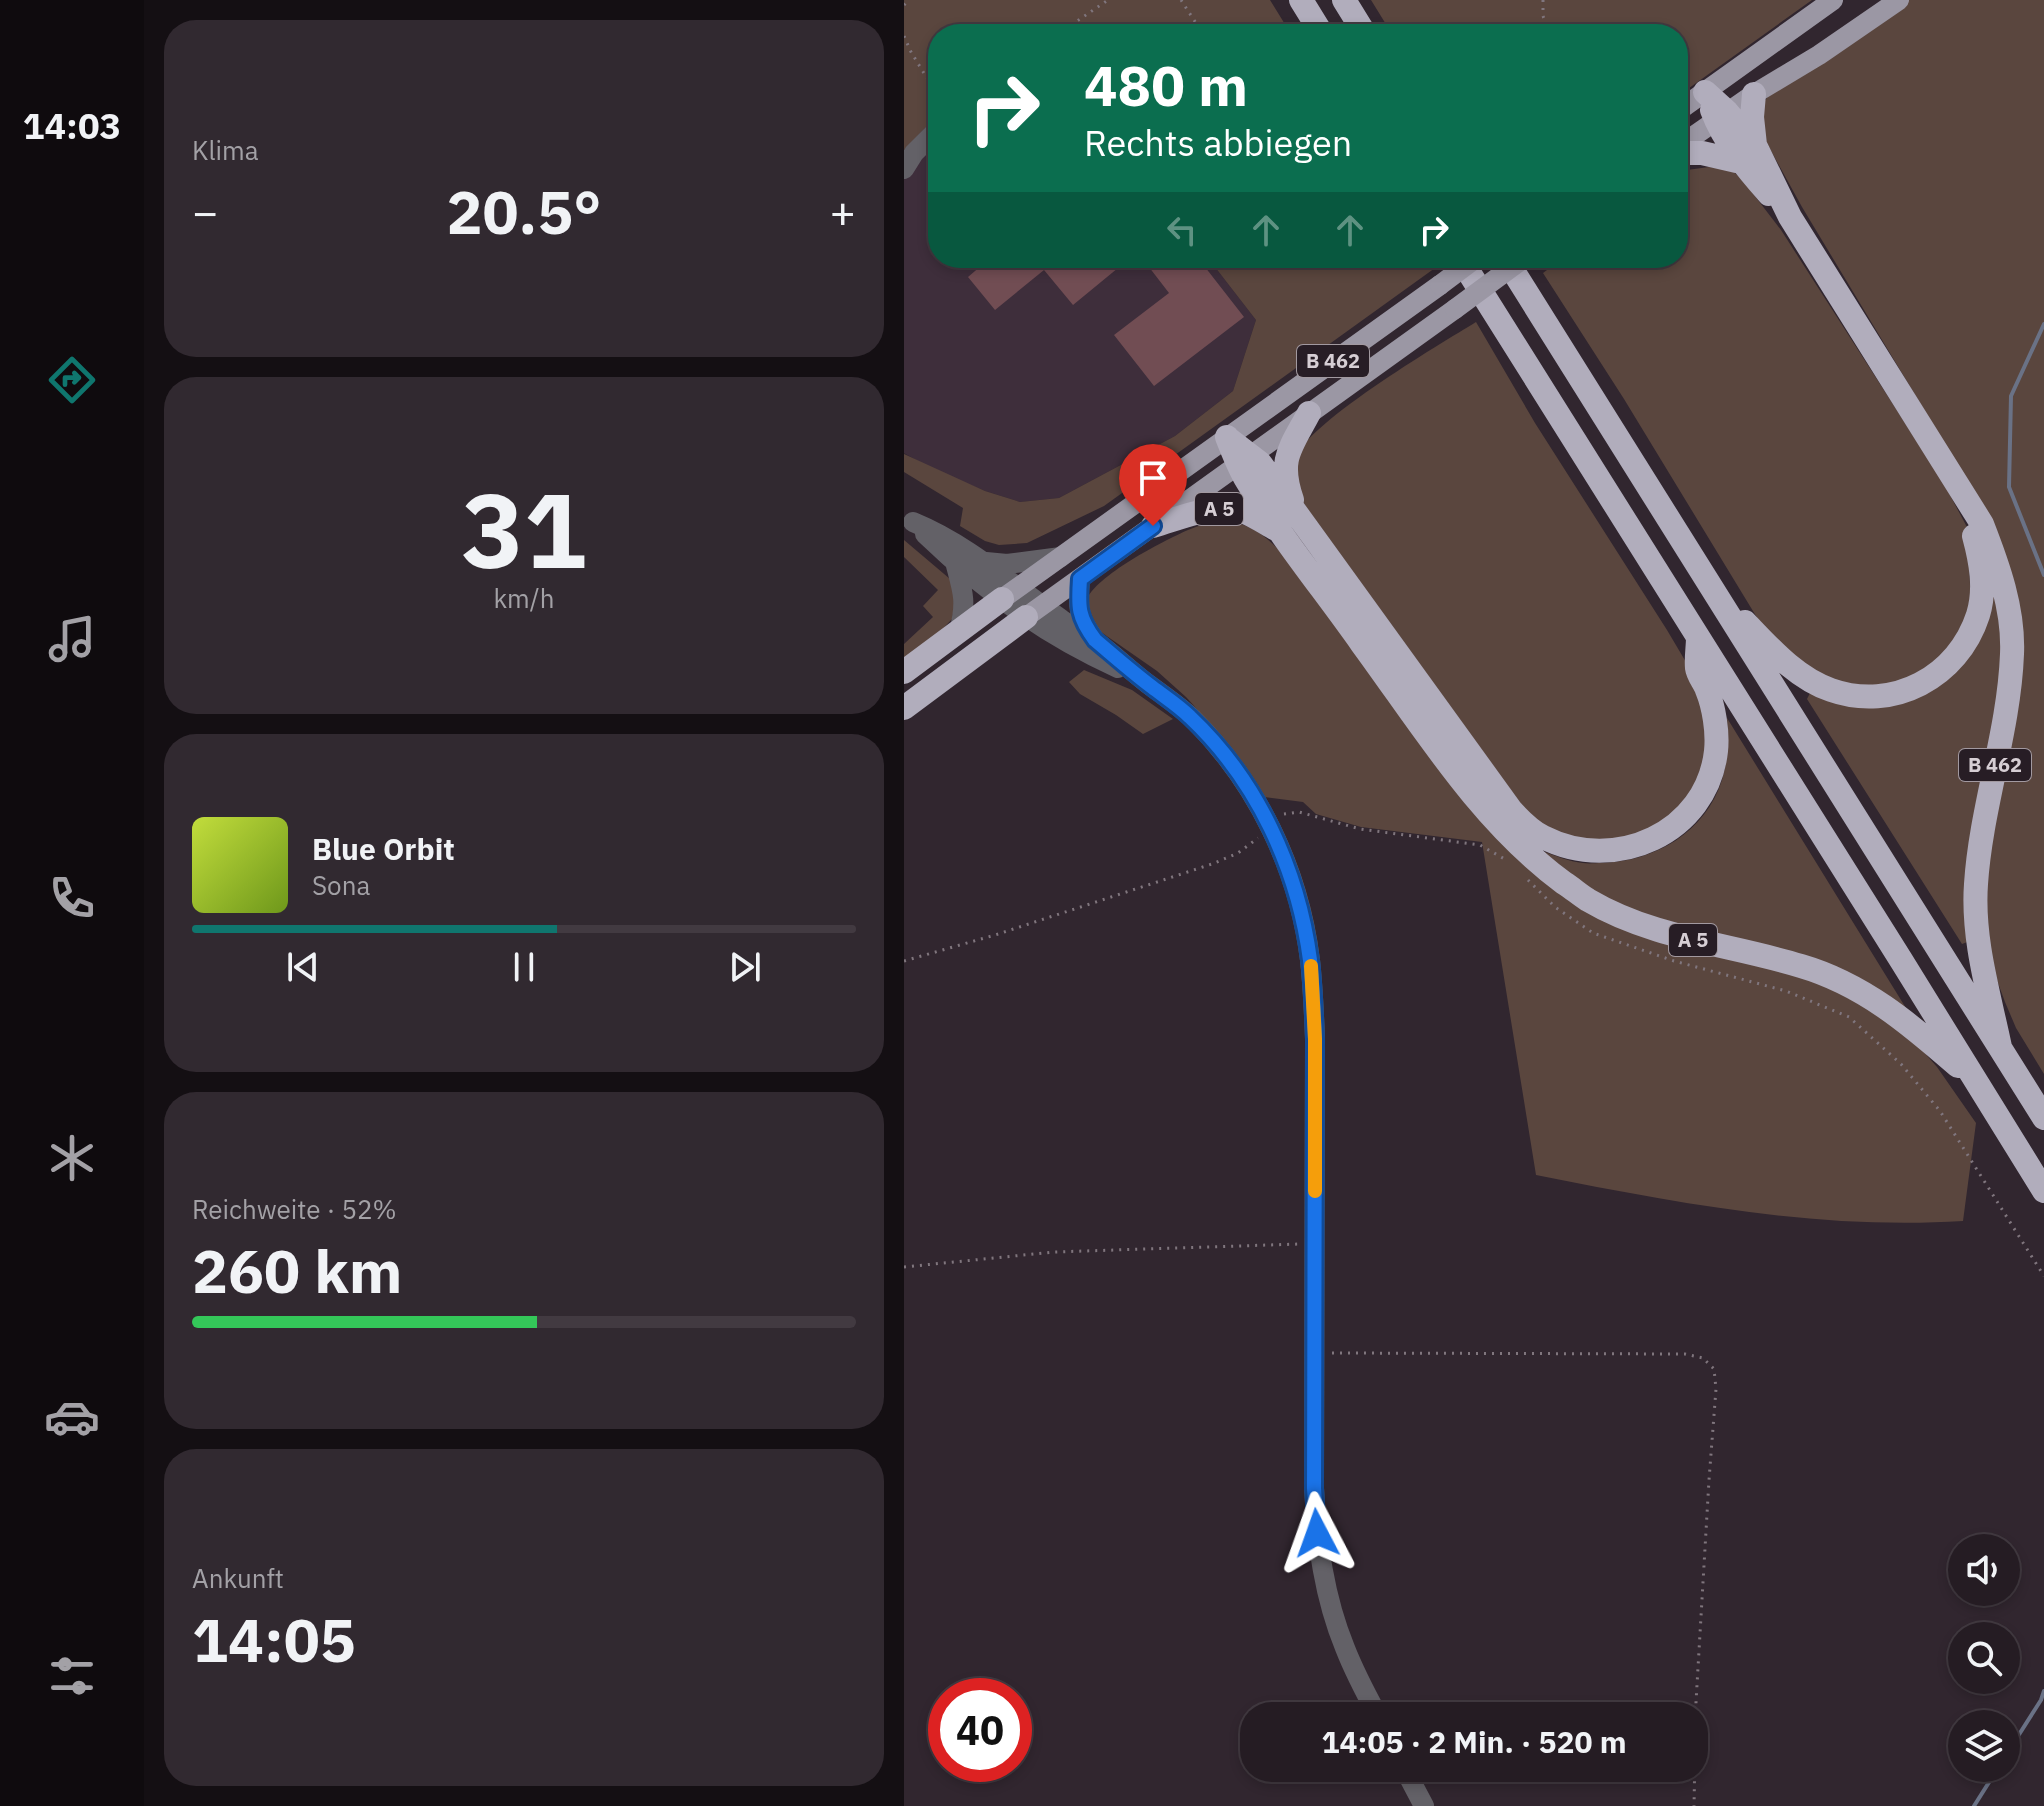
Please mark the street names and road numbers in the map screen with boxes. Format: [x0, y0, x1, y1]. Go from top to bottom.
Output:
road number: B 462 [1297, 345, 1369, 377]
road number: A 5 [1195, 493, 1243, 525]
road number: B 462 [1959, 749, 2031, 781]
road number: A 5 [1669, 924, 1717, 956]

